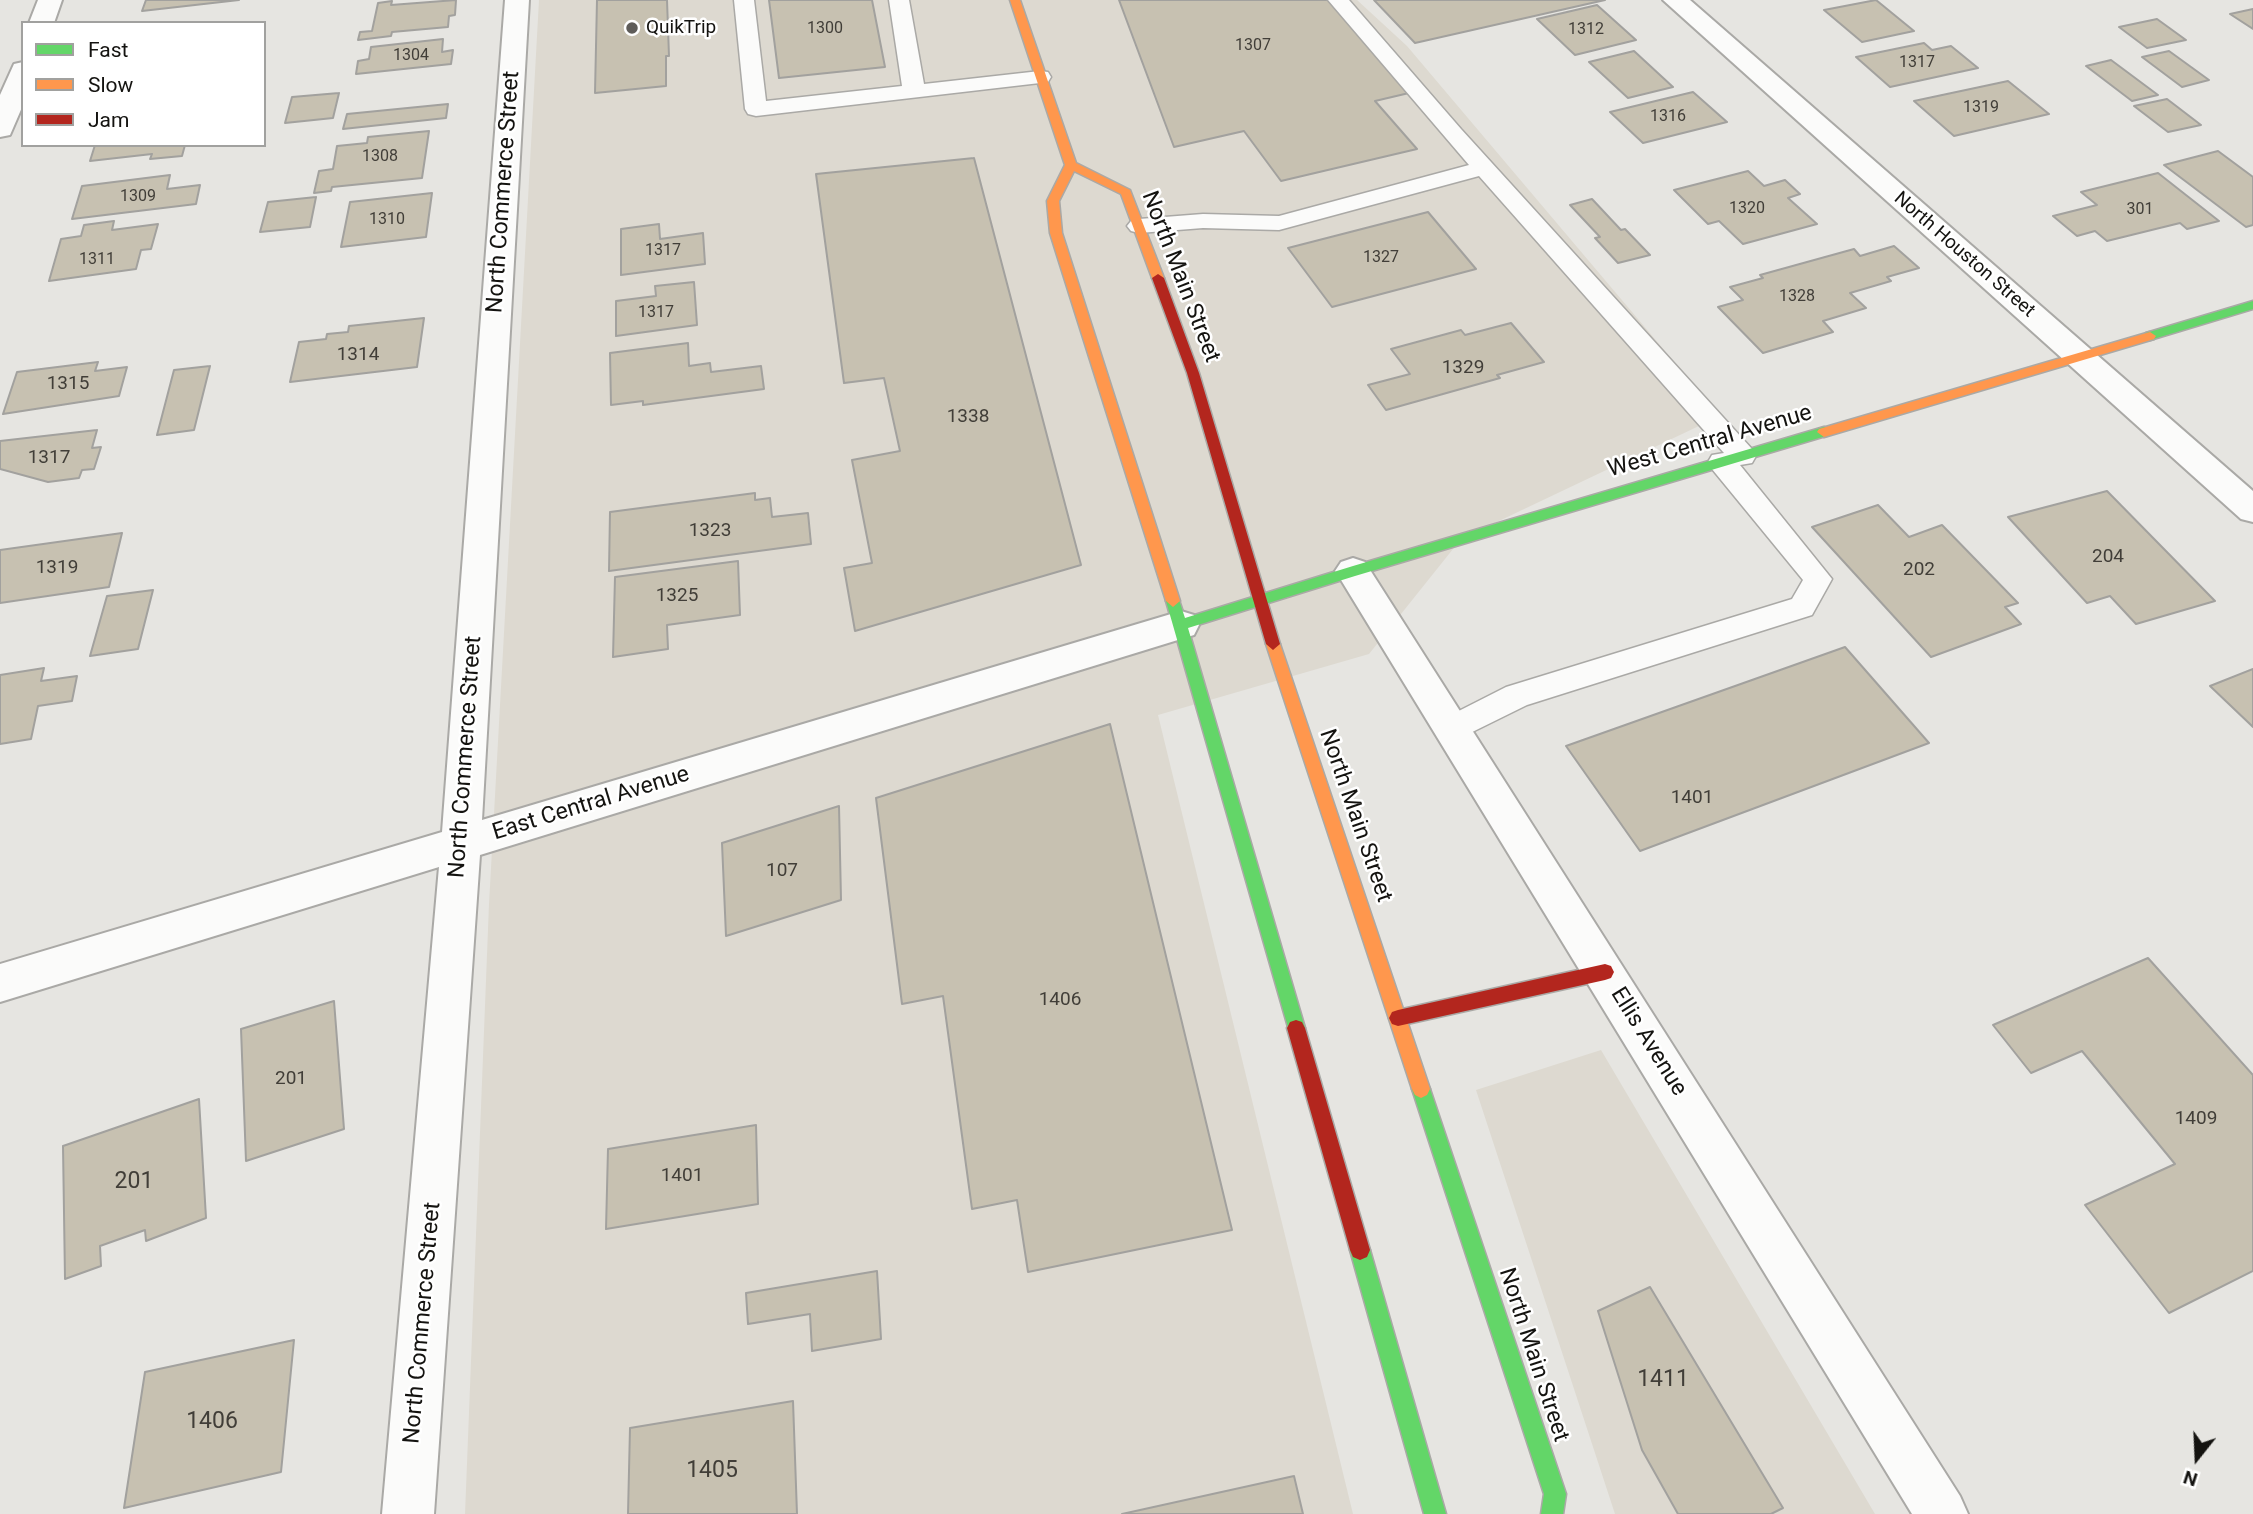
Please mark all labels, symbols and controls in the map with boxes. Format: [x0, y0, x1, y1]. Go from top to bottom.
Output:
place label: QuikTrip [646, 17, 716, 39]
house number: 1300 [807, 19, 843, 39]
marker: QuikTrip [624, 20, 640, 36]
house number: 1312 [1568, 20, 1604, 40]
legend [21, 21, 266, 147]
house number: 1307 [1235, 36, 1271, 56]
text: Fast [88, 38, 128, 62]
house number: 1304 [393, 46, 429, 66]
house number: 1317 [1899, 53, 1935, 73]
street label: North Commerce Street [482, 70, 526, 314]
text: Slow [88, 73, 133, 97]
house number: 1319 [1963, 98, 1999, 118]
house number: 1316 [1650, 107, 1686, 127]
text: Jam [88, 108, 129, 132]
house number: 1308 [362, 147, 398, 167]
house number: 1309 [120, 187, 156, 207]
street label: North Houston Street [1889, 187, 2039, 323]
street label: North Main Street [1135, 188, 1225, 366]
house number: 1320 [1729, 199, 1765, 219]
house number: 301 [2127, 200, 2153, 220]
house number: 1310 [369, 210, 405, 230]
house number: 1317 [645, 241, 681, 261]
house number: 1327 [1363, 248, 1399, 268]
house number: 1311 [79, 250, 115, 270]
house number: 1328 [1779, 287, 1815, 307]
house number: 1317 [638, 303, 674, 323]
house number: 1314 [337, 344, 379, 366]
house number: 1329 [1442, 357, 1484, 379]
house number: 1315 [47, 373, 89, 395]
street label: West Central Avenue [1605, 400, 1815, 484]
house number: 1338 [947, 406, 989, 428]
house number: 1317 [28, 447, 70, 469]
house number: 1323 [689, 520, 731, 542]
house number: 204 [2092, 546, 2124, 568]
house number: 1319 [36, 557, 78, 579]
house number: 202 [1903, 559, 1935, 581]
house number: 1325 [656, 585, 698, 607]
street label: North Commerce Street [444, 635, 488, 879]
street label: North Main Street [1312, 726, 1398, 906]
street label: East Central Avenue [489, 761, 693, 847]
house number: 1401 [1671, 787, 1713, 809]
house number: 107 [766, 860, 798, 882]
street label: Ellis Avenue [1604, 983, 1692, 1101]
house number: 1406 [1039, 989, 1081, 1011]
house number: 201 [275, 1068, 307, 1090]
house number: 1409 [2175, 1108, 2217, 1130]
house number: 1401 [661, 1165, 703, 1187]
house number: 201 [115, 1168, 153, 1196]
street label: North Commerce Street [399, 1201, 447, 1445]
street label: North Main Street [1492, 1265, 1574, 1445]
house number: 1411 [1637, 1366, 1689, 1394]
house number: 1406 [186, 1408, 238, 1436]
north arrow [2162, 1423, 2232, 1493]
house number: 1405 [686, 1457, 738, 1485]
text: N [2180, 1465, 2200, 1491]

